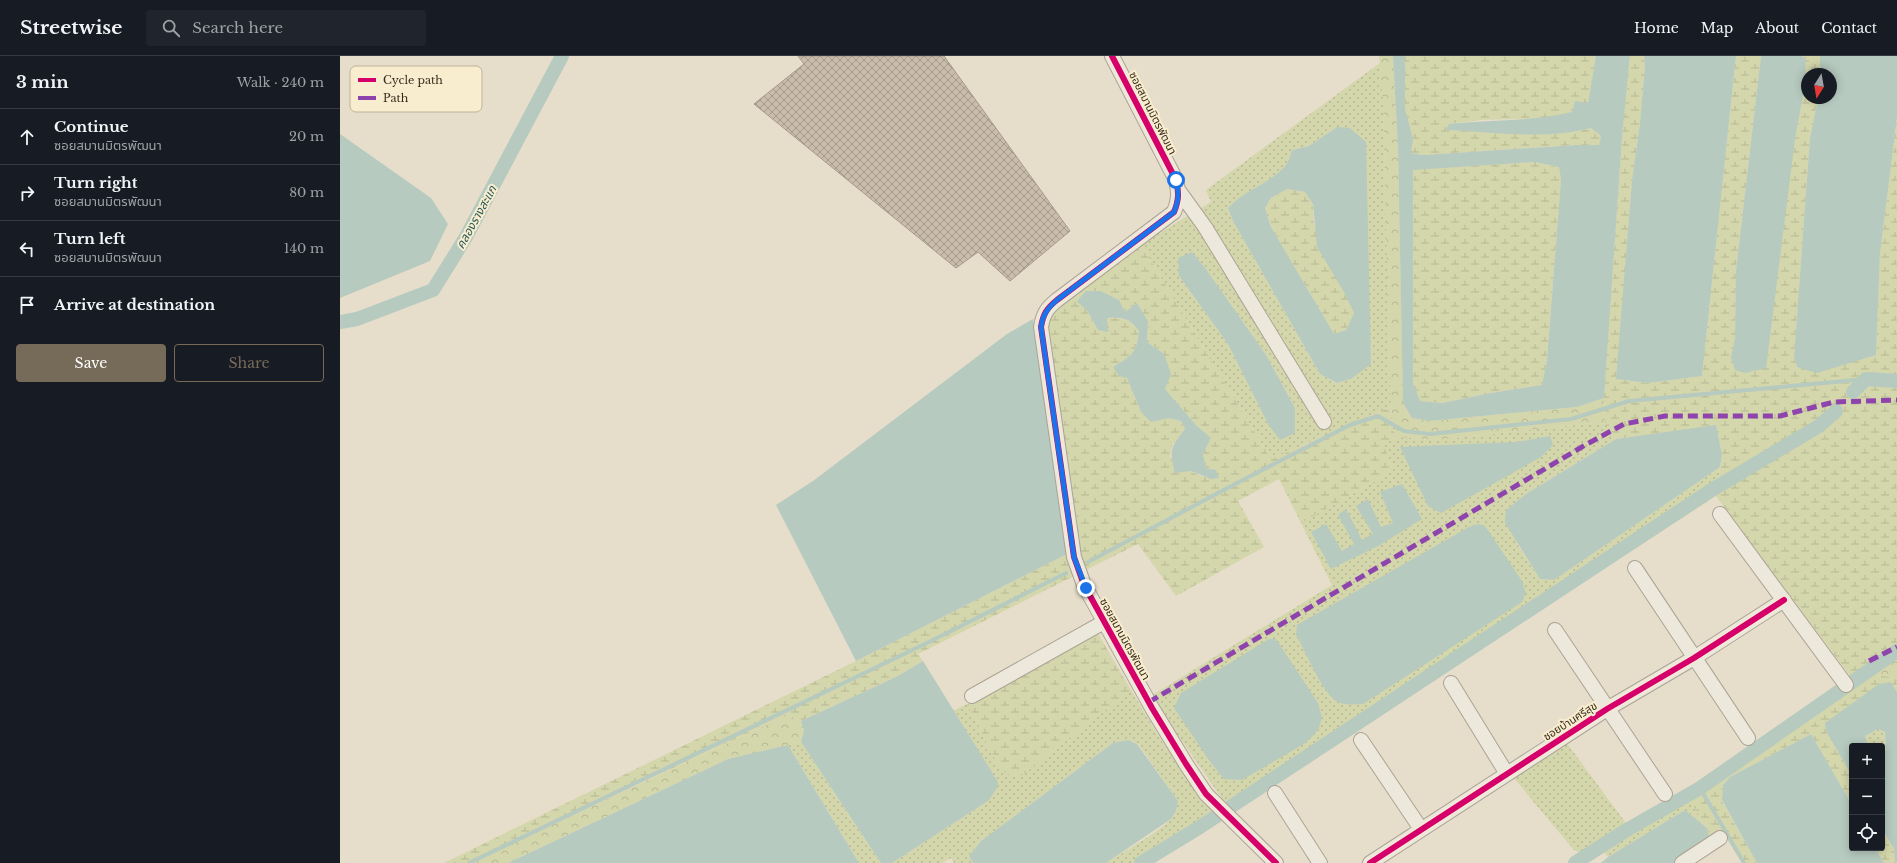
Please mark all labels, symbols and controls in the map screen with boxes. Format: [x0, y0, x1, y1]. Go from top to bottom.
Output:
search box [146, 10, 426, 46]
text: Streetwise [20, 16, 122, 39]
icon: search [160, 17, 182, 39]
text: Search here [192, 18, 283, 37]
text: Home [1634, 19, 1679, 37]
text: Map [1701, 19, 1733, 37]
text: About [1755, 19, 1799, 37]
text: Contact [1821, 19, 1877, 37]
legend [350, 66, 482, 112]
north arrow [1801, 68, 1837, 104]
street label: ซอยสมานมิตรพัฒนา [1126, 69, 1180, 157]
text: 3 min [16, 72, 69, 93]
text: Cycle path [383, 73, 443, 87]
text: Walk · 240 m [237, 74, 324, 91]
text: Path [383, 91, 409, 105]
text: Continue [54, 117, 129, 136]
icon: ahead [16, 126, 38, 148]
text: 20 m [289, 128, 324, 145]
text: ซอยสมานมิตรพัฒนา [54, 137, 162, 154]
route start [1167, 171, 1185, 189]
text: Turn right [54, 173, 137, 192]
icon: right [16, 182, 38, 204]
water label: คลองรางสะแก [453, 182, 500, 251]
text: 80 m [289, 184, 324, 201]
text: ซอยสมานมิตรพัฒนา [54, 193, 162, 210]
text: Turn left [54, 229, 125, 248]
icon: left [16, 238, 38, 260]
text: 140 m [284, 240, 324, 257]
text: ซอยสมานมิตรพัฒนา [54, 249, 162, 266]
icon: arrive [16, 294, 38, 316]
text: Arrive at destination [54, 295, 215, 314]
button: Save [16, 344, 166, 382]
button: Share [174, 344, 324, 382]
route end [1077, 579, 1095, 597]
street label: ซอยสมานมิตรพัฒนา [1097, 596, 1153, 682]
street label: ซอยบ้านศรีสุข [1540, 698, 1600, 744]
map controls [1849, 743, 1885, 851]
button: + [1849, 743, 1885, 779]
button: − [1849, 779, 1885, 815]
button: locate [1849, 815, 1885, 851]

